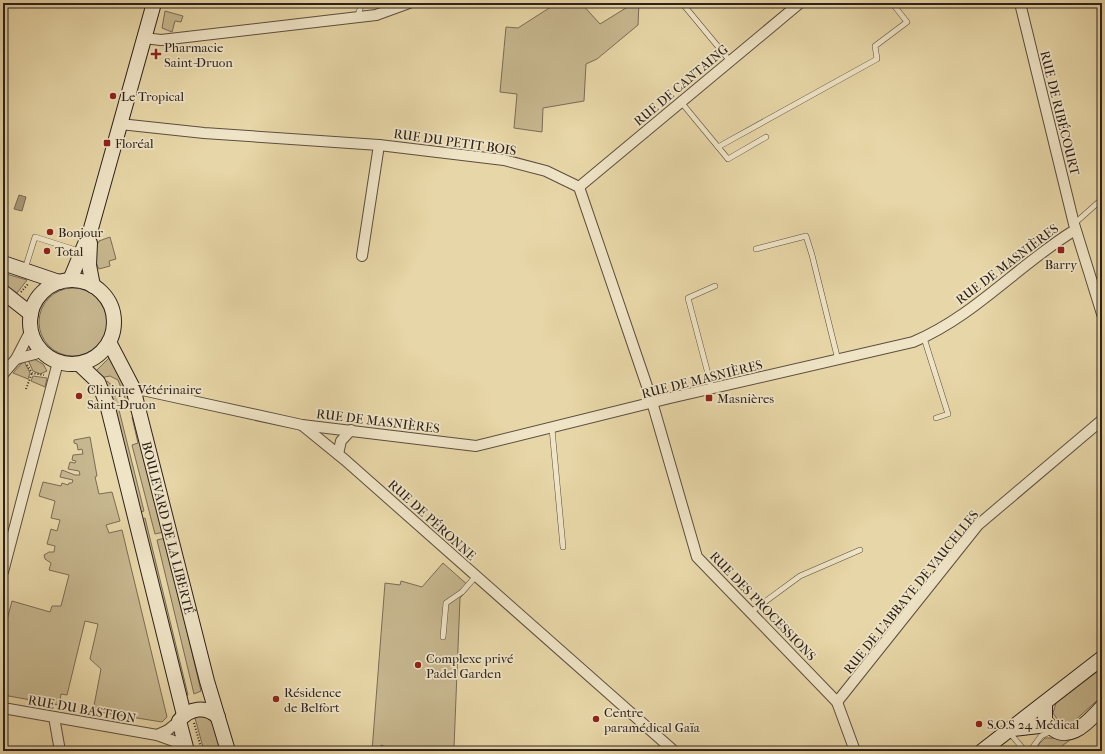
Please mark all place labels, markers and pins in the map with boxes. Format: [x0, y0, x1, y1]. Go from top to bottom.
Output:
place label: Pharmacie Saint-Druon [164, 40, 233, 70]
marker: Pharmacie Saint-Druon [151, 49, 161, 59]
place label: Le Tropical [121, 89, 185, 104]
marker: Le Tropical [108, 91, 118, 101]
place label: Floréal [115, 136, 154, 151]
marker: Floréal [102, 138, 112, 148]
place label: Bonjour [58, 225, 104, 240]
marker: Bonjour [45, 227, 55, 237]
place label: Total [55, 244, 84, 259]
marker: Barry [1056, 245, 1066, 255]
marker: Total [42, 246, 52, 256]
place label: Barry [1045, 257, 1078, 272]
place label: Clinique Vétérinaire Saint-Druon [87, 382, 202, 412]
marker: Clinique Vétérinaire Saint-Druon [74, 391, 84, 401]
place label: Masnières [717, 391, 774, 406]
marker: Masnières [704, 393, 714, 403]
place label: Complexe privé Padel Garden [426, 651, 514, 681]
marker: Complexe privé Padel Garden [413, 660, 423, 670]
place label: Résidence de Belfort [284, 685, 342, 715]
marker: Résidence de Belfort [271, 694, 281, 704]
place label: Centre paramédical Gaïa [603, 705, 701, 735]
marker: Centre paramédical Gaïa [591, 714, 601, 724]
place label: S.O.S 24 Médical [987, 717, 1080, 732]
marker: S.O.S 24 Médical [974, 719, 984, 729]

